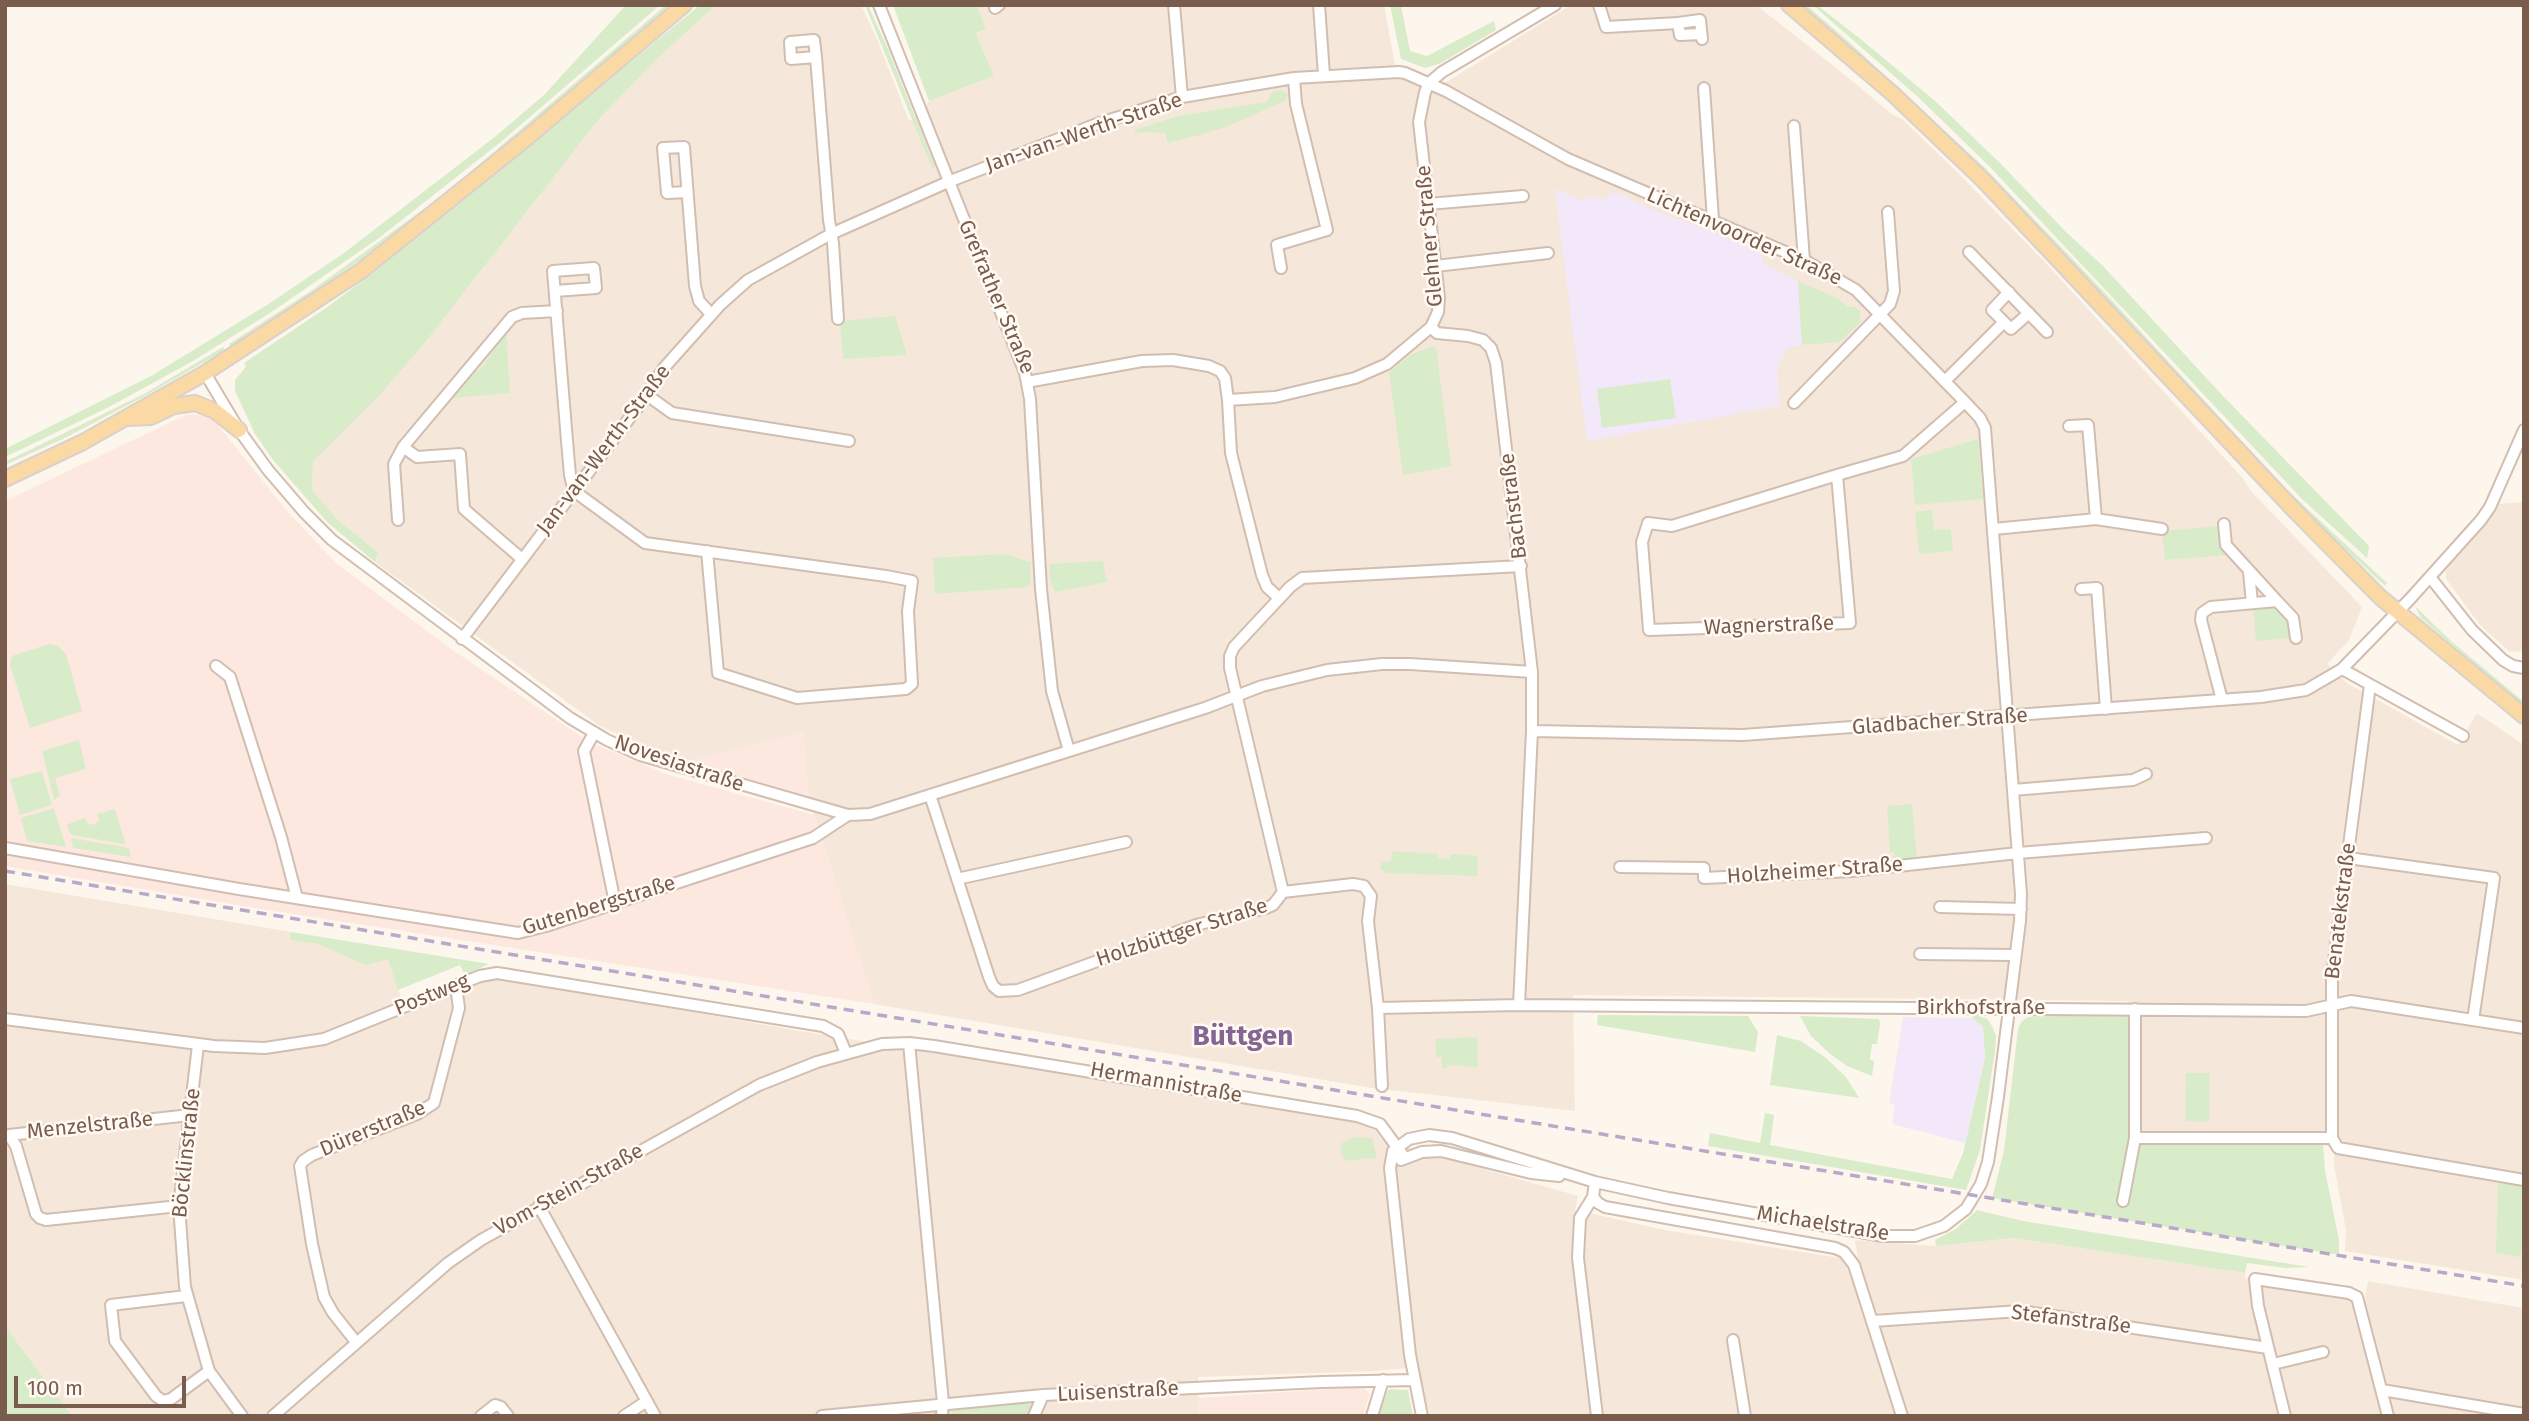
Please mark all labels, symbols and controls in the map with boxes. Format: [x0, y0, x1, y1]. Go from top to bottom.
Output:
street label: Jan-van-Werth-Straße [982, 87, 1186, 179]
street label: Glehner Straße [1411, 164, 1449, 308]
street label: Lichtenvoorder Straße [1642, 183, 1846, 291]
street label: Grefrather Straße [952, 216, 1040, 378]
street label: Jan-van-Werth-Straße [532, 360, 676, 540]
street label: Bachstraße [1495, 452, 1533, 560]
street label: Wagnerstraße [1703, 611, 1835, 641]
street label: Gladbacher Straße [1851, 703, 2029, 741]
street label: Novesiastraße [611, 730, 747, 798]
street label: Benatekstraße [2320, 841, 2362, 981]
street label: Holzheimer Straße [1726, 852, 1904, 890]
street label: Gutenbergstraße [519, 871, 679, 941]
street label: Holzbüttger Straße [1093, 893, 1271, 973]
street label: Postweg [391, 969, 473, 1021]
street label: Birkhofstraße [1916, 995, 2046, 1021]
district label: Büttgen [1193, 1020, 1293, 1054]
street label: Hermannistraße [1088, 1057, 1244, 1109]
street label: Böcklinstraße [168, 1087, 206, 1219]
street label: Dürerstraße [316, 1095, 430, 1163]
street label: Menzelstraße [26, 1107, 154, 1145]
street label: Vom-Stein-Straße [490, 1139, 648, 1241]
street label: Michaelstraße [1755, 1201, 1891, 1247]
street label: Stefanstraße [2010, 1300, 2132, 1340]
scale bar [18, 1362, 189, 1406]
text: 100 m [27, 1375, 83, 1401]
street label: Luisenstraße [1056, 1376, 1180, 1408]

